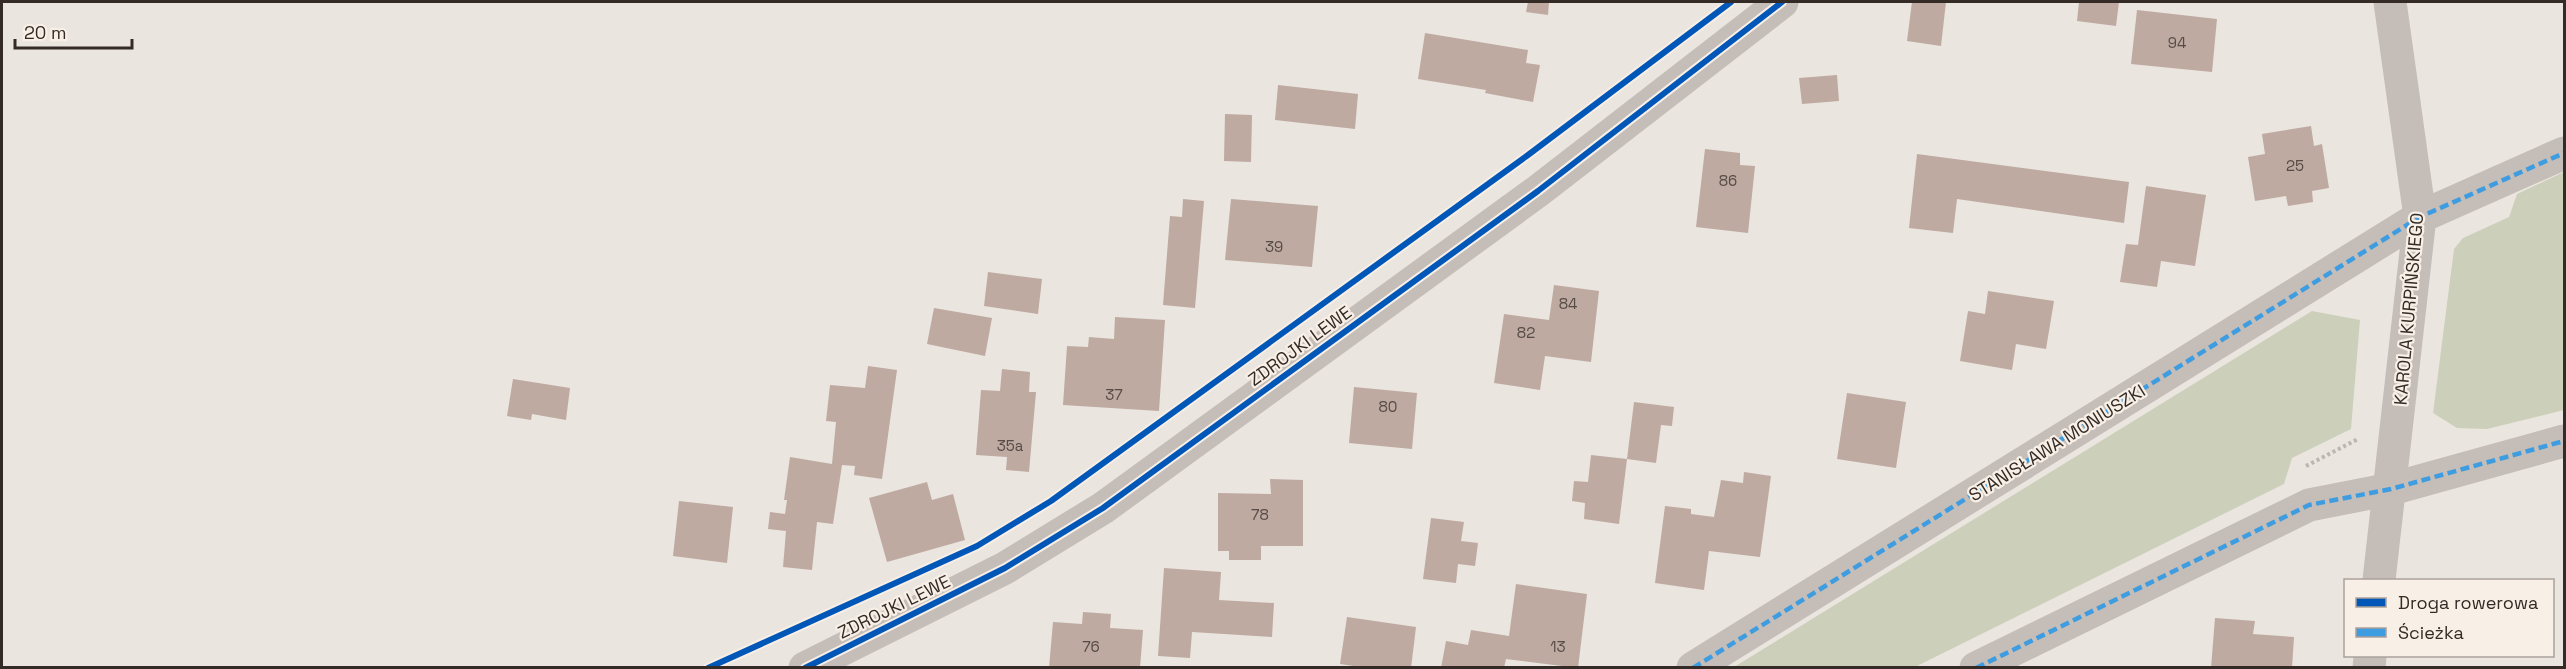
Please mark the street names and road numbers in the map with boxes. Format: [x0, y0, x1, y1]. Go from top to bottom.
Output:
street label: KAROLA KURPIŃSKIEGO [2389, 212, 2428, 406]
street label: ZDROJKI LEWE [1243, 300, 1356, 391]
street label: STANISŁAWA MONIUSZKI [1964, 379, 2149, 506]
street label: ZDROJKI LEWE [834, 569, 954, 644]

